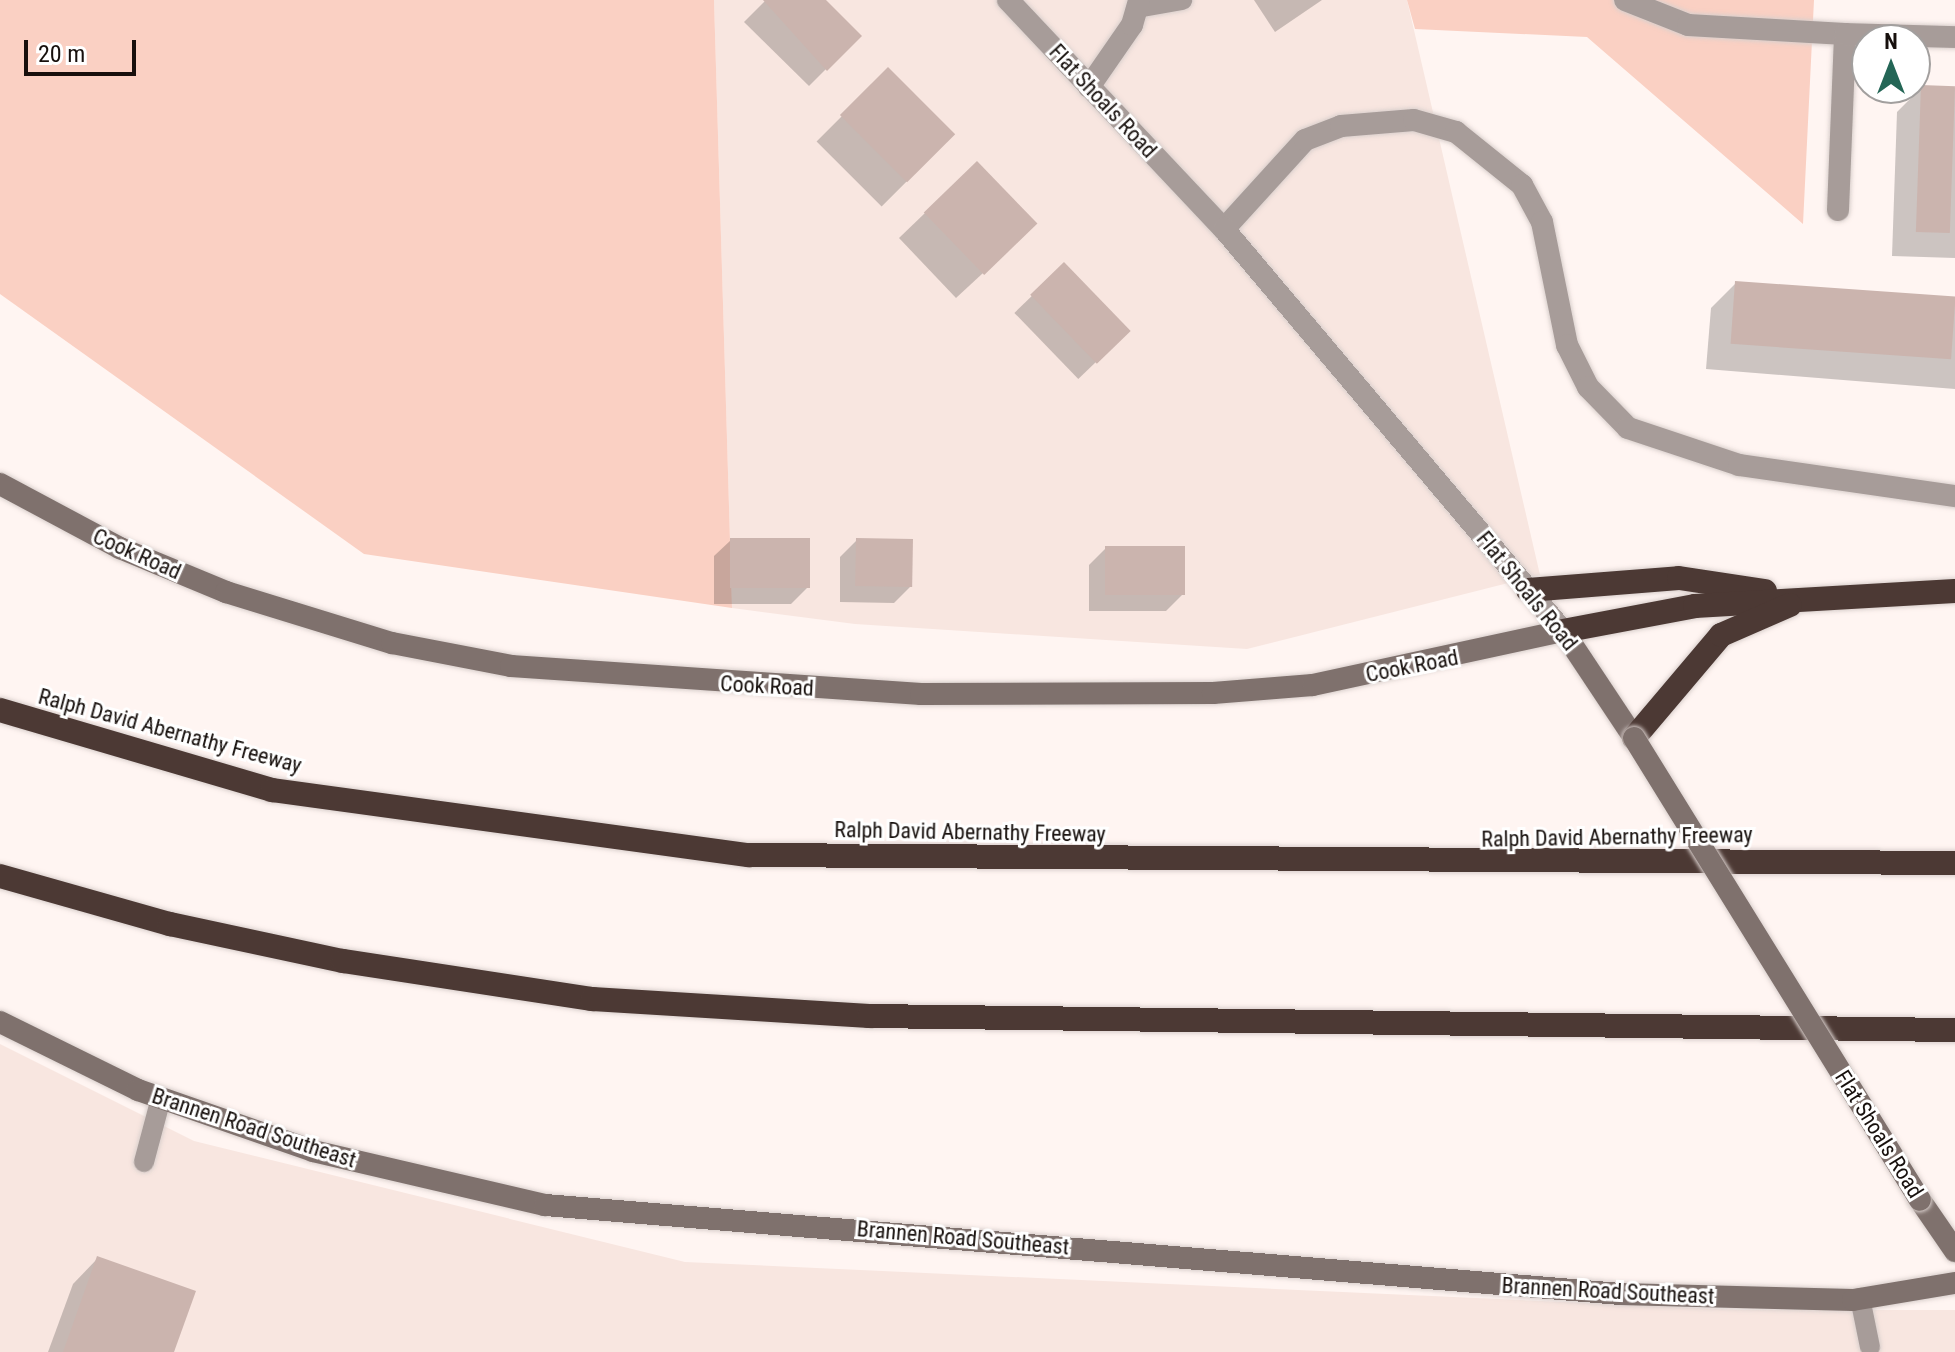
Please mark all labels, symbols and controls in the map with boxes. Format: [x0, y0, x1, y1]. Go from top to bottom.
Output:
scale bar [28, 24, 140, 74]
north arrow [1851, 24, 1931, 104]
text: N [1884, 29, 1898, 54]
street label: Flat Shoals Road [1044, 39, 1162, 163]
text: 20 m [38, 40, 85, 68]
street label: Cook Road [89, 523, 185, 585]
street label: Flat Shoals Road [1471, 526, 1583, 656]
street label: Cook Road [1363, 644, 1461, 688]
street label: Cook Road [720, 670, 814, 702]
street label: Ralph David Abernathy Freeway [35, 683, 305, 779]
street label: Ralph David Abernathy Freeway [834, 816, 1106, 848]
street label: Ralph David Abernathy Freeway [1481, 821, 1753, 853]
street label: Flat Shoals Road [1829, 1065, 1929, 1203]
street label: Brannen Road Southeast [149, 1083, 359, 1173]
street label: Brannen Road Southeast [856, 1216, 1070, 1260]
street label: Brannen Road Southeast [1501, 1272, 1715, 1310]

